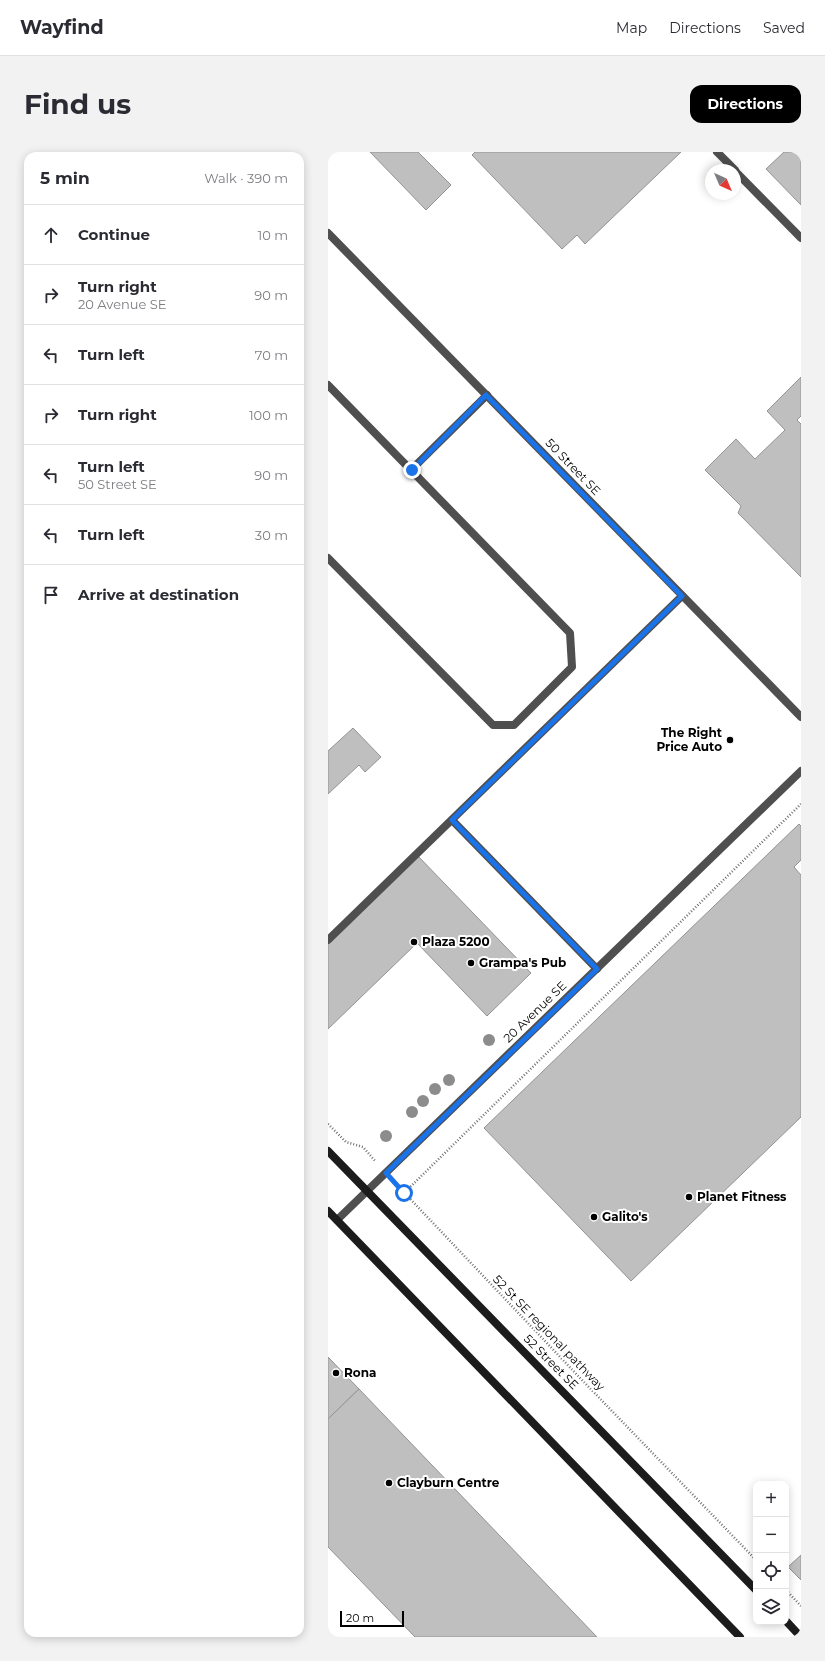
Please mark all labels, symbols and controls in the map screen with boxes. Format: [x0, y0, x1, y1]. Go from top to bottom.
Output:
text: Wayfind [20, 16, 104, 39]
text: Map [616, 19, 647, 37]
text: Directions [669, 19, 741, 37]
text: Saved [763, 19, 805, 37]
button: Directions [690, 85, 801, 123]
text: Find us [24, 87, 131, 121]
north arrow [705, 164, 741, 200]
text: 5 min [40, 168, 90, 188]
text: Walk · 390 m [204, 170, 288, 186]
icon: ahead [40, 224, 62, 246]
text: Continue [78, 225, 150, 244]
text: 10 m [258, 227, 288, 243]
text: Turn right [78, 277, 157, 296]
icon: right [40, 284, 62, 306]
text: 90 m [254, 287, 288, 303]
text: 20 Avenue SE [78, 296, 167, 312]
icon: left [40, 344, 62, 366]
text: Turn left [78, 345, 145, 364]
text: 70 m [255, 347, 288, 363]
icon: right [40, 404, 62, 426]
text: Turn right [78, 405, 157, 424]
text: 100 m [249, 407, 288, 423]
street label: 50 Street SE [543, 435, 604, 498]
text: Turn left [78, 457, 145, 476]
route end [403, 461, 421, 479]
icon: left [40, 464, 62, 486]
text: 90 m [254, 467, 288, 483]
text: 50 Street SE [78, 476, 157, 492]
icon: left [40, 524, 62, 546]
text: Turn left [78, 525, 145, 544]
text: 30 m [255, 527, 288, 543]
icon: arrive [40, 584, 62, 606]
text: Arrive at destination [78, 585, 239, 604]
place label: The Right Price Auto [656, 725, 723, 754]
marker: The Right Price Auto [725, 735, 735, 745]
place label: Plaza 5200 [422, 934, 490, 949]
marker: Plaza 5200 [409, 937, 419, 947]
place label: Grampa's Pub [479, 955, 566, 970]
marker: Grampa's Pub [466, 958, 476, 968]
street label: 20 Avenue SE [500, 978, 569, 1045]
route start [395, 1184, 413, 1202]
place label: Planet Fitness [697, 1189, 787, 1204]
marker: Planet Fitness [684, 1192, 694, 1202]
place label: Galito's [602, 1209, 648, 1224]
marker: Galito's [589, 1212, 599, 1222]
street label: 52 St SE regional pathway [490, 1272, 609, 1394]
street label: 52 Street SE [521, 1331, 582, 1392]
place label: Rona [344, 1365, 376, 1380]
marker: Rona [331, 1368, 341, 1378]
place label: Clayburn Centre [397, 1475, 500, 1490]
marker: Clayburn Centre [384, 1478, 394, 1488]
map controls [753, 1481, 789, 1625]
button: + [753, 1481, 789, 1517]
button: − [753, 1517, 789, 1553]
button: locate [753, 1553, 789, 1589]
button: layers [753, 1589, 789, 1625]
scale bar [340, 1609, 404, 1628]
text: 20 m [346, 1611, 374, 1625]

